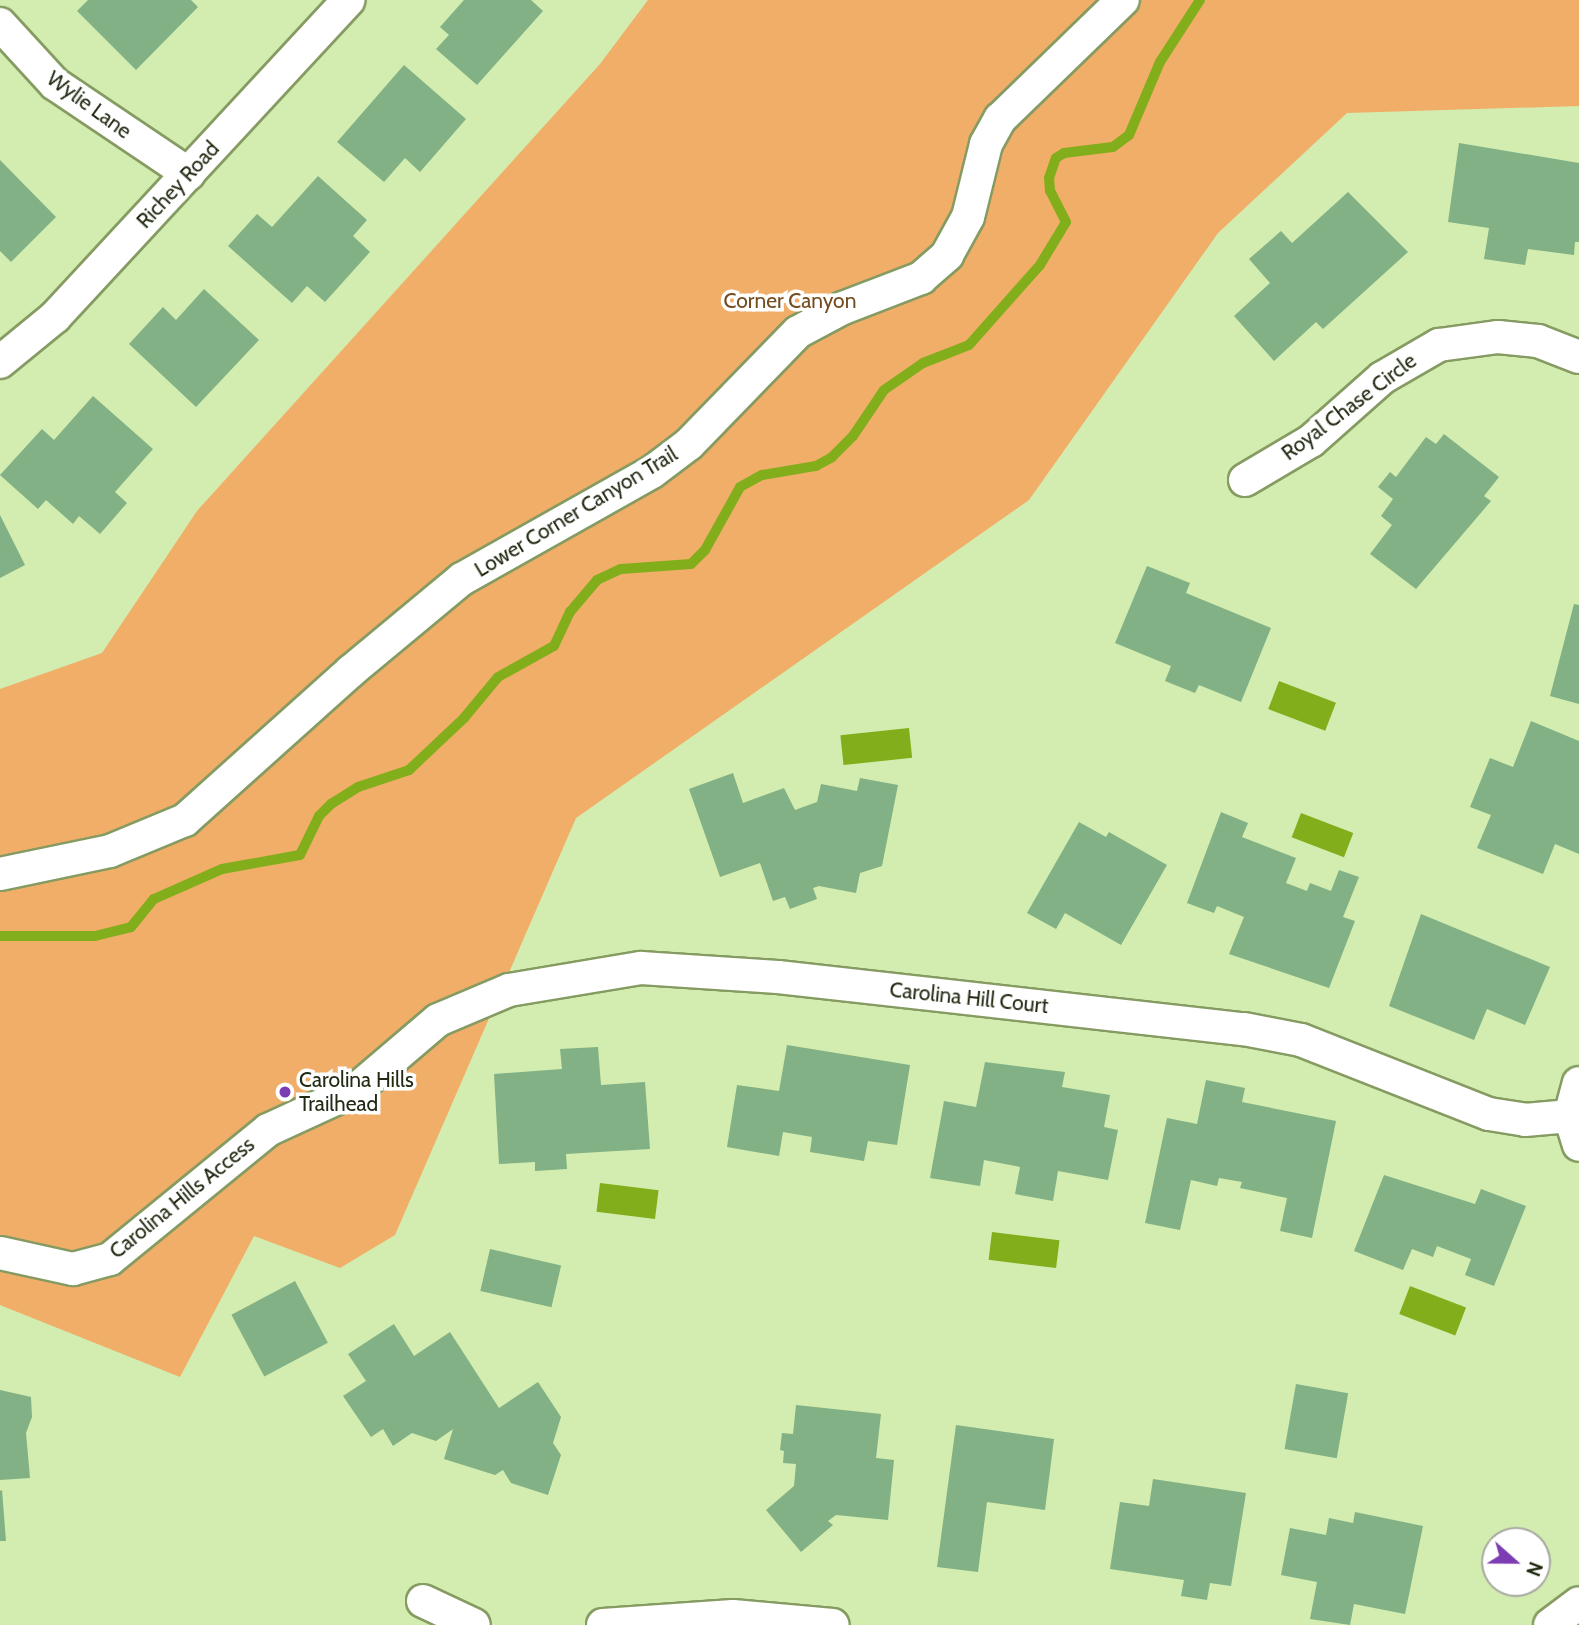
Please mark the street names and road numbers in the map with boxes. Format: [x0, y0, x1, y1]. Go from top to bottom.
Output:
street label: Wylie Lane [42, 66, 136, 144]
street label: Richey Road [131, 136, 225, 234]
street label: Royal Chase Circle [1277, 348, 1421, 466]
street label: Lower Corner Canyon Trail [470, 441, 682, 583]
street label: Carolina Hill Court [888, 977, 1050, 1019]
street label: Carolina Hills Access [105, 1132, 259, 1264]

